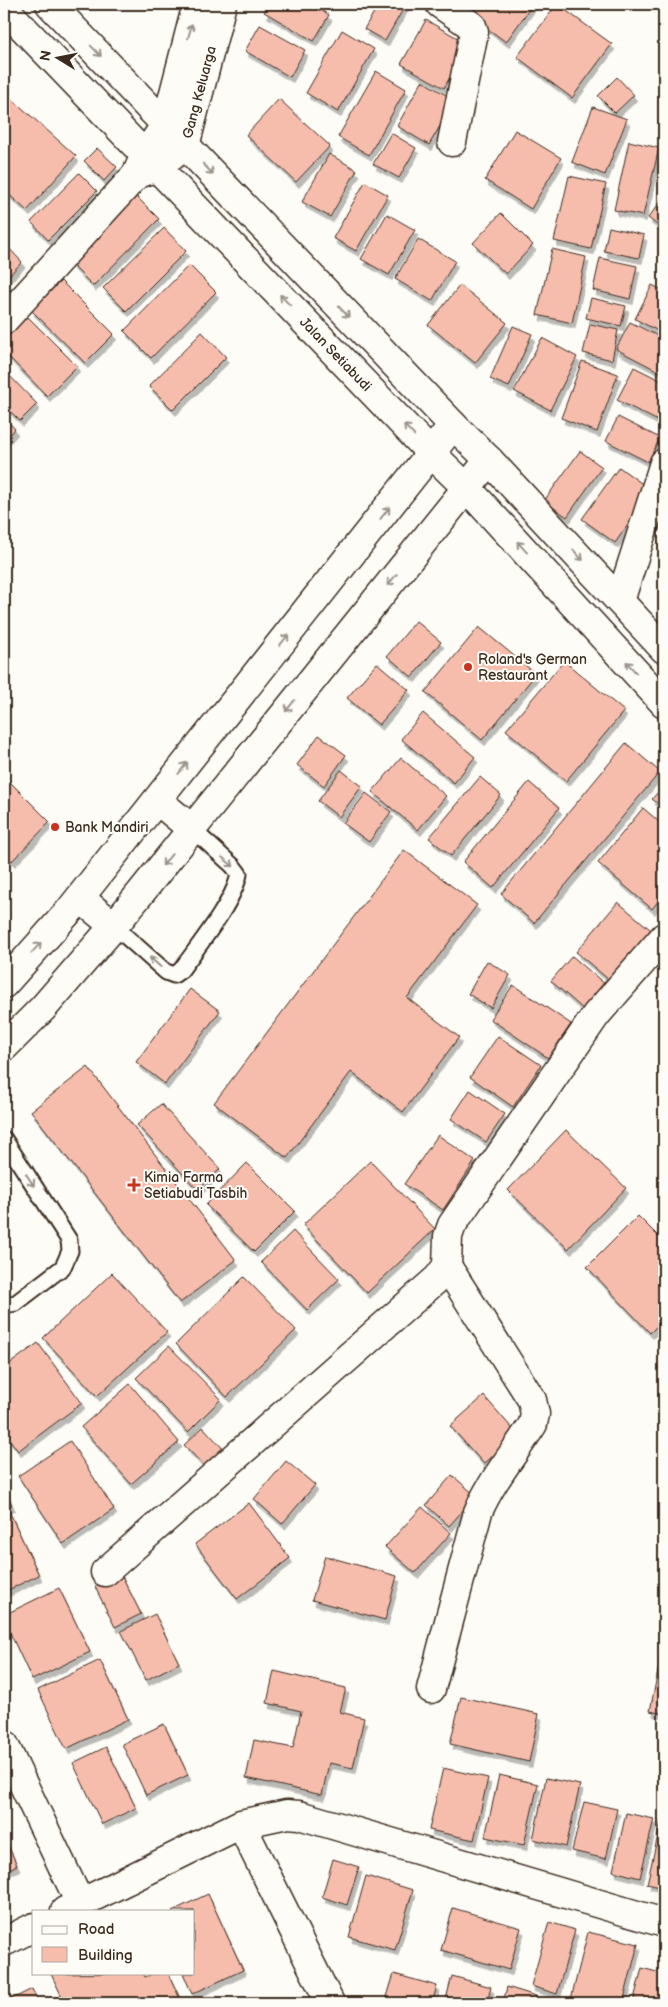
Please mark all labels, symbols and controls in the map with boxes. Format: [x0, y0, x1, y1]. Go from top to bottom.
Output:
one-way arrow [186, 24, 195, 40]
north arrow [32, 32, 82, 82]
street label: Gang Keluarga [179, 44, 220, 140]
one-way arrow [90, 45, 102, 58]
text: N [36, 49, 55, 62]
one-way arrow [202, 163, 214, 176]
one-way arrow [279, 294, 291, 307]
one-way arrow [338, 305, 350, 318]
street label: Jalan Setiabudi [296, 314, 375, 395]
one-way arrow [403, 424, 415, 437]
one-way arrow [379, 507, 390, 520]
one-way arrow [516, 541, 527, 554]
one-way arrow [572, 549, 584, 562]
one-way arrow [386, 573, 397, 586]
one-way arrow [278, 634, 289, 647]
place label: Roland's German Restaurant [478, 651, 587, 684]
marker: Roland's German Restaurant [462, 661, 474, 673]
one-way arrow [625, 661, 637, 674]
one-way arrow [285, 699, 296, 712]
one-way arrow [177, 761, 188, 774]
place label: Bank Mandiri [65, 819, 149, 836]
marker: Bank Mandiri [49, 821, 61, 833]
one-way arrow [161, 854, 172, 867]
one-way arrow [221, 856, 234, 867]
one-way arrow [30, 942, 41, 955]
one-way arrow [148, 957, 161, 968]
place label: Kimia Farma Setiabudi Tasbih [144, 1169, 247, 1202]
one-way arrow [25, 1172, 35, 1186]
marker: Kimia Farma Setiabudi Tasbih [128, 1179, 140, 1191]
legend [32, 1910, 195, 1974]
text: Road [78, 1920, 114, 1939]
text: Building [78, 1946, 133, 1965]

